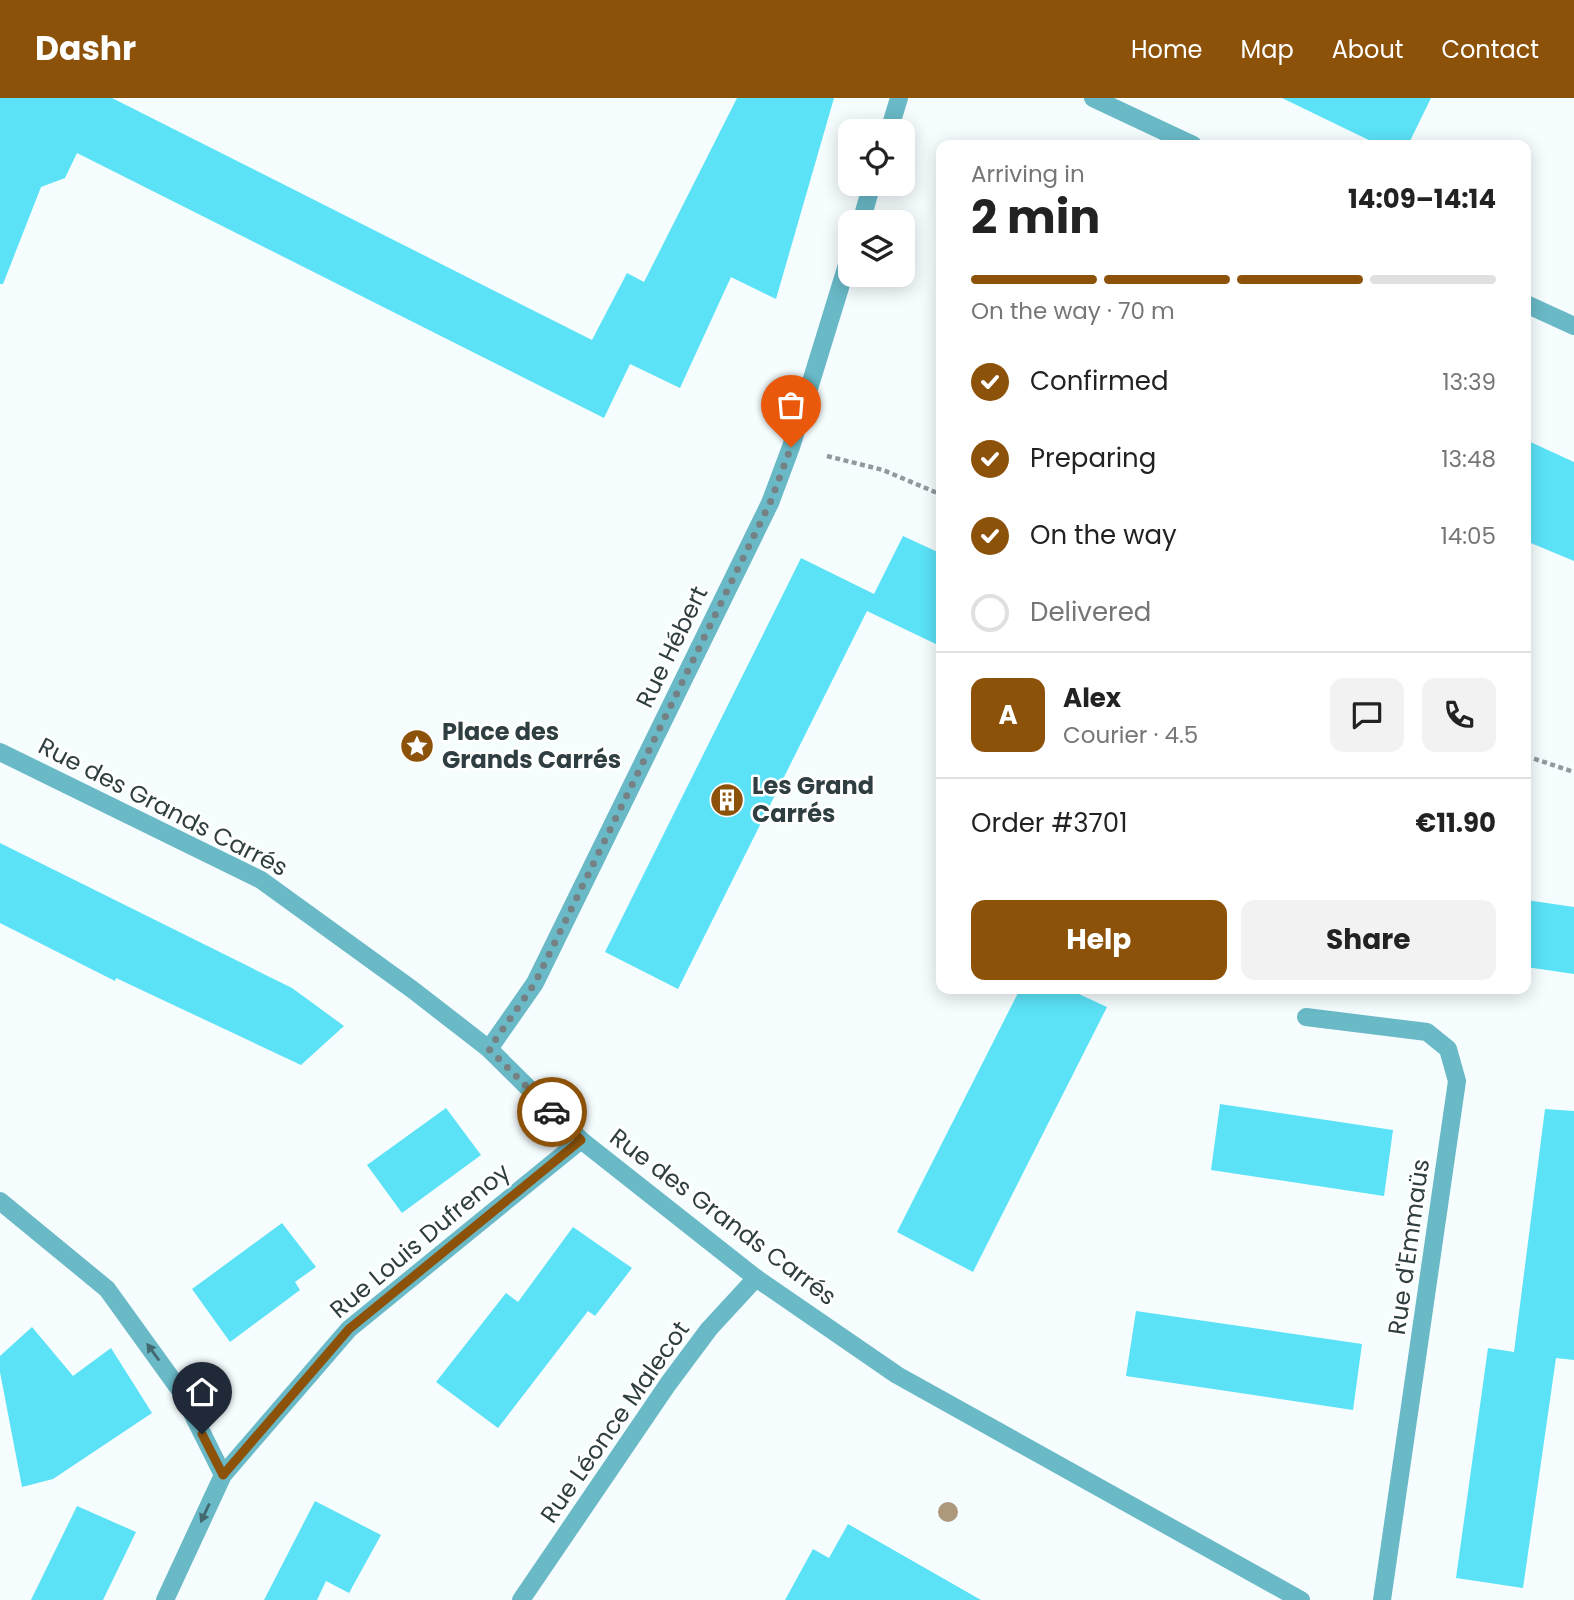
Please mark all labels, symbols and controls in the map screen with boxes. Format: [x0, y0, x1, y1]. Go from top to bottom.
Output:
text: Dashr [35, 25, 136, 72]
text: Home [1131, 33, 1203, 66]
text: Map [1241, 33, 1294, 66]
text: About [1332, 33, 1403, 66]
text: Contact [1441, 33, 1539, 66]
map controls [838, 119, 915, 287]
button: locate [838, 119, 915, 196]
text: Arriving in [971, 158, 1085, 190]
text: 14:09–14:14 [1348, 181, 1496, 217]
text: 2 min [971, 185, 1100, 249]
button: layers [838, 210, 915, 287]
text: On the way · 70 m [971, 295, 1175, 327]
icon: check [971, 363, 1009, 401]
text: Confirmed [1030, 363, 1168, 399]
text: 13:39 [1442, 366, 1496, 398]
pin [761, 375, 821, 447]
icon: bag [772, 386, 810, 424]
icon: check [971, 440, 1009, 478]
text: Preparing [1030, 440, 1156, 476]
text: 13:48 [1441, 443, 1496, 475]
icon: check [971, 517, 1009, 555]
text: On the way [1030, 517, 1177, 553]
text: 14:05 [1440, 520, 1496, 552]
street label: Rue Hébert [628, 580, 715, 713]
text: Delivered [1030, 594, 1151, 630]
button: chat [1330, 678, 1404, 752]
button: phone [1422, 678, 1496, 752]
text: Alex [1063, 680, 1121, 716]
text: A [998, 697, 1018, 733]
place label: Place des Grands Carrés [442, 715, 621, 776]
text: Courier · 4.5 [1063, 719, 1198, 751]
place icon: Place des Grands Carrés [398, 727, 436, 765]
street label: Rue des Grands Carrés [33, 729, 294, 884]
place label: Les Grand Carrés [752, 769, 874, 830]
building icon: Les Grand Carrés [708, 781, 746, 819]
text: Order #3701 [971, 805, 1127, 841]
text: €11.90 [1415, 805, 1496, 841]
button: Help [971, 900, 1227, 980]
button: Share [1241, 900, 1496, 980]
courier [517, 1077, 587, 1147]
icon: car [533, 1093, 571, 1131]
street label: Rue des Grands Carrés [603, 1120, 843, 1313]
street label: Rue Louis Dufrenoy [323, 1155, 517, 1326]
street label: Rue d'Emmaüs [1380, 1157, 1437, 1337]
street label: Rue Léonce Malecot [532, 1314, 697, 1529]
one-way arrow [146, 1343, 160, 1361]
pin [172, 1362, 232, 1434]
icon: home [183, 1373, 221, 1411]
one-way arrow [199, 1502, 210, 1523]

